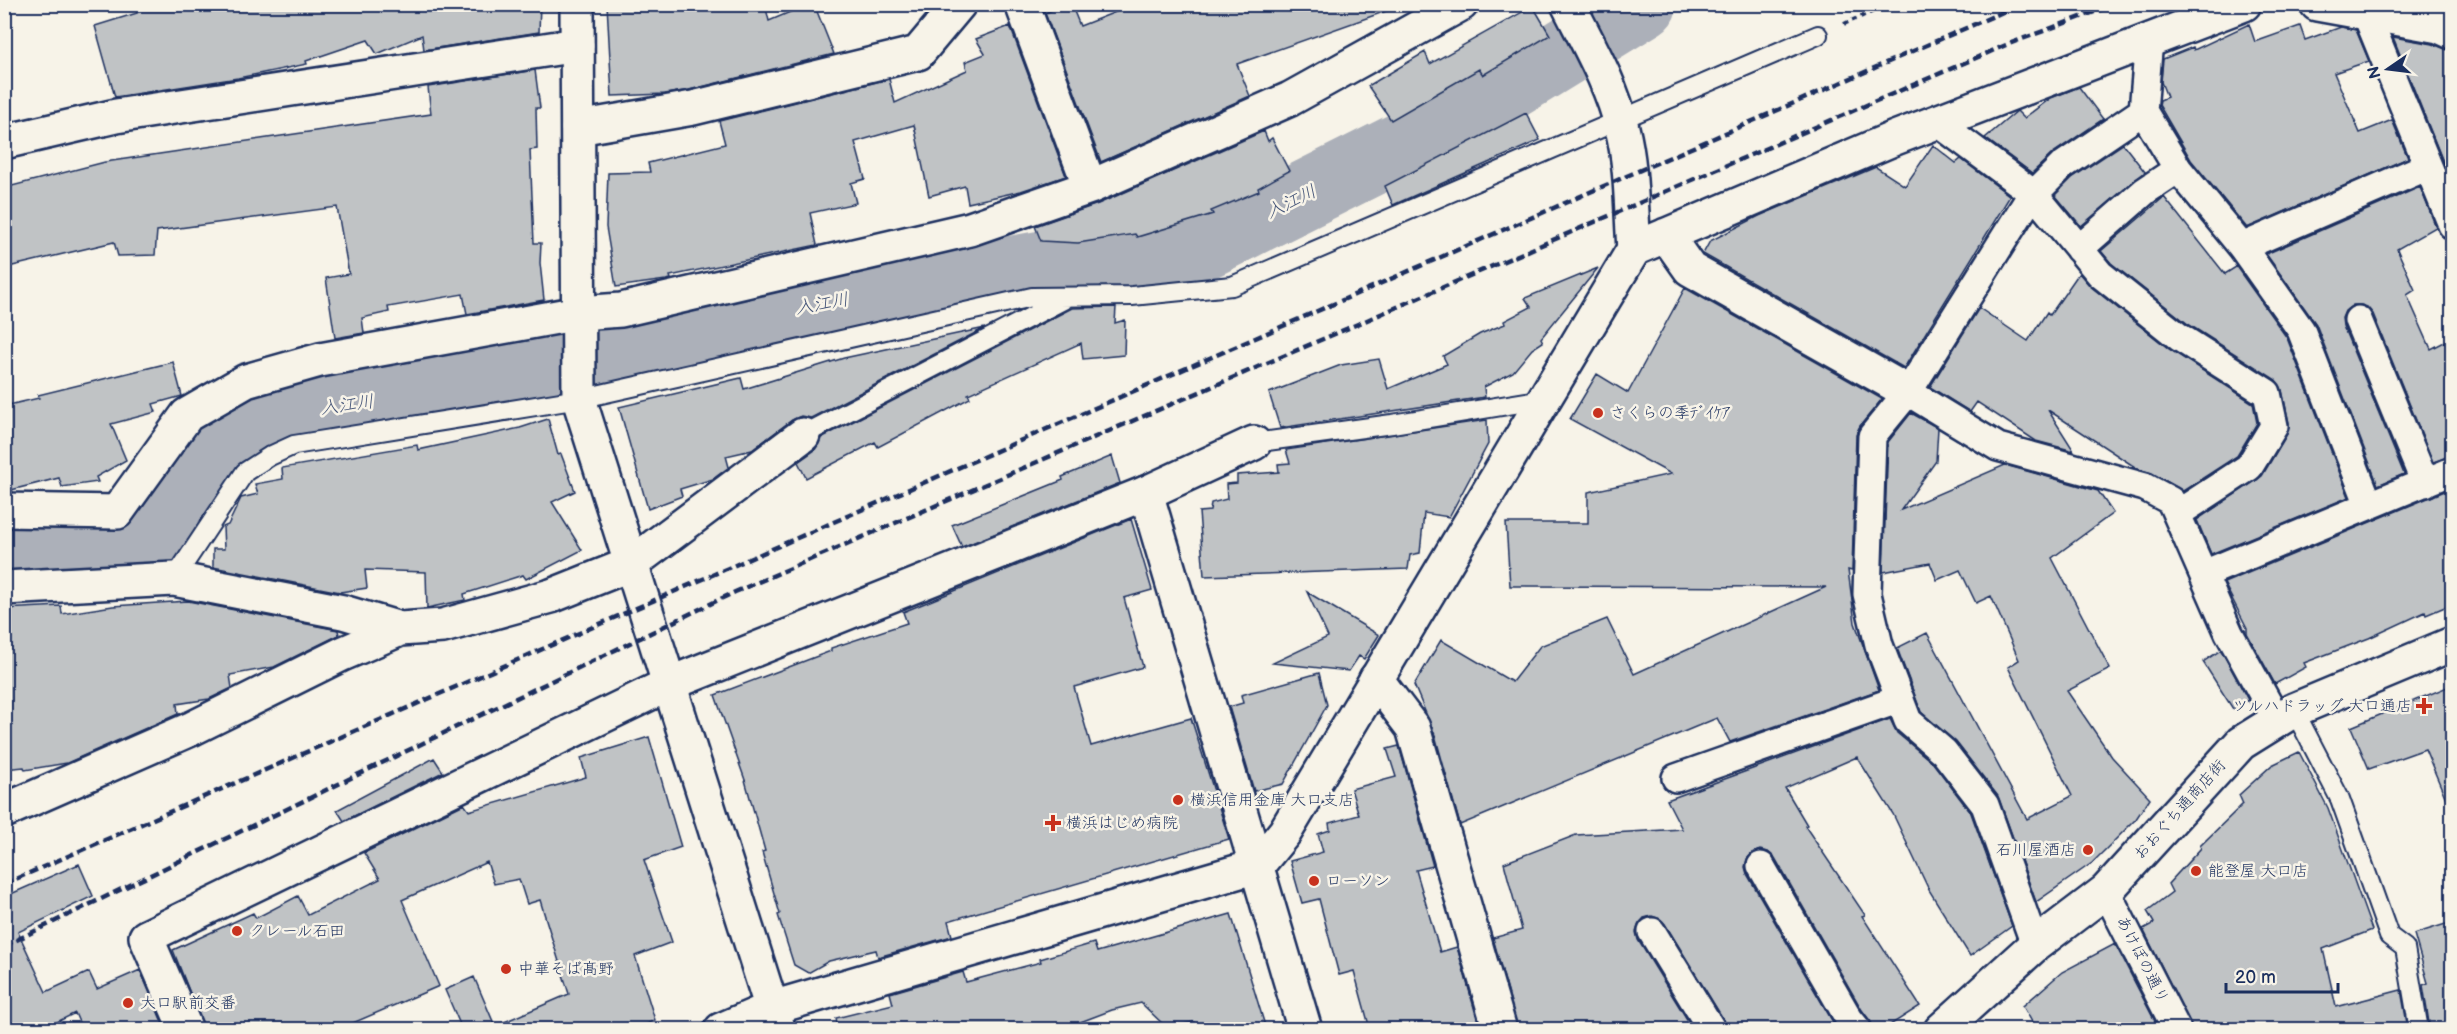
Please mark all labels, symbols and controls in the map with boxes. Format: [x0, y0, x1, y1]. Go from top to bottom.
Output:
north arrow [2358, 39, 2418, 99]
text: N [2364, 64, 2386, 80]
water label: 入江川 [1262, 181, 1320, 223]
water label: 入江川 [794, 289, 850, 319]
water label: 入江川 [319, 391, 375, 419]
place label: さくらの季ﾃﾞｲｹｱ [1610, 404, 1731, 423]
marker: さくらの季ﾃﾞｲｹｱ [1591, 406, 1605, 420]
place label: ツルハドラッグ 大口通店 [2232, 697, 2412, 716]
marker: ツルハドラッグ 大口通店 [2417, 699, 2431, 713]
street label: おおぐち通商店街 [2130, 756, 2230, 864]
place label: 横浜信用金庫 大口支店 [1190, 791, 1354, 810]
marker: 横浜信用金庫 大口支店 [1171, 793, 1185, 807]
marker: 横浜はじめ病院 [1044, 814, 1062, 832]
place label: 横浜はじめ病院 [1066, 814, 1178, 833]
place label: 石川屋酒店 [1996, 841, 2076, 860]
marker: 石川屋酒店 [2081, 843, 2095, 857]
place label: 能登屋 大口店 [2208, 862, 2308, 881]
marker: 能登屋 大口店 [2189, 864, 2203, 878]
place label: ローソン [1326, 872, 1390, 891]
marker: ローソン [1307, 874, 1321, 888]
street label: あけぼの通り [2112, 913, 2172, 1007]
place label: クレール石田 [249, 922, 345, 941]
marker: クレール石田 [230, 924, 244, 938]
scale bar [2226, 956, 2338, 994]
place label: 中華そば髙野 [518, 960, 614, 979]
marker: 中華そば髙野 [499, 962, 513, 976]
text: 20 m [2235, 967, 2276, 988]
place label: 大口駅前交番 [140, 994, 236, 1013]
marker: 大口駅前交番 [121, 996, 135, 1010]

